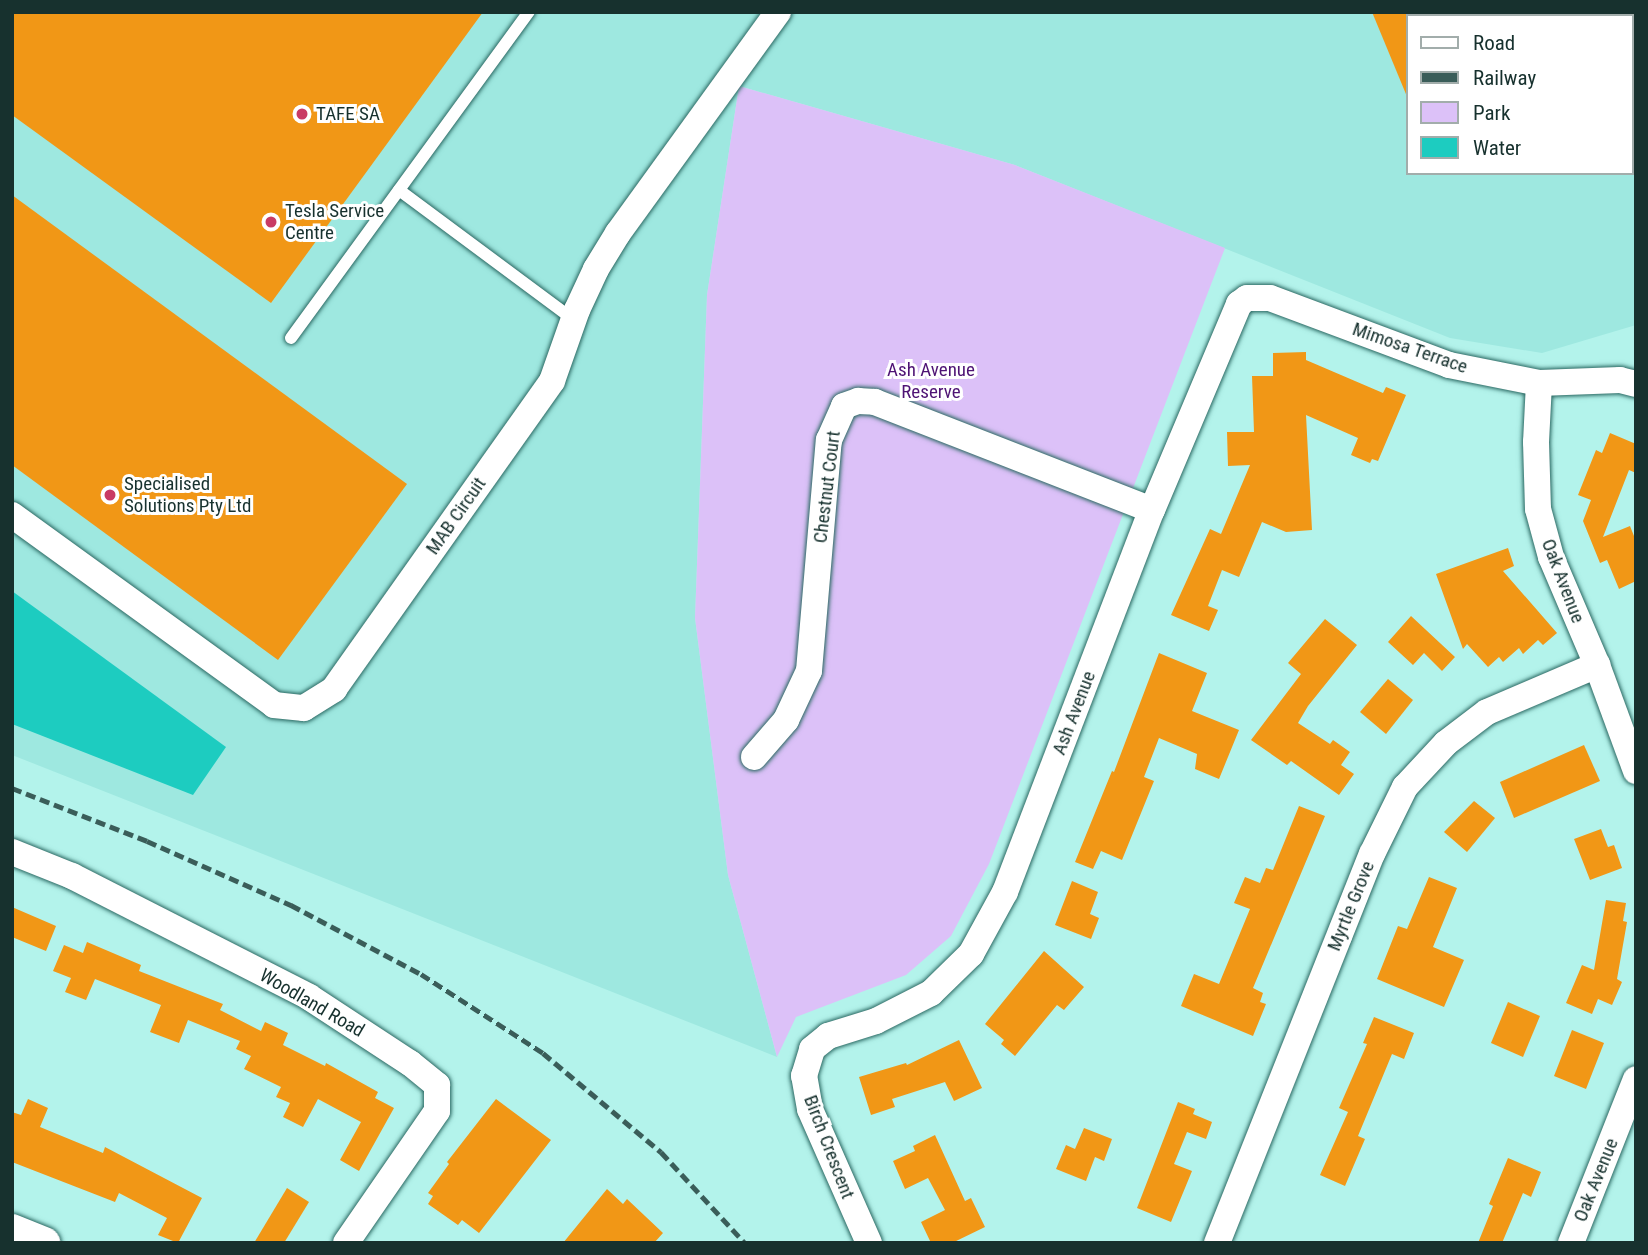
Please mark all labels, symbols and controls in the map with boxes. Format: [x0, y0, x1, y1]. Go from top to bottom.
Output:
legend [1406, 14, 1634, 175]
text: Road [1473, 31, 1515, 55]
text: Railway [1473, 66, 1536, 90]
text: Park [1473, 101, 1510, 125]
place label: TAFE SA [316, 103, 380, 125]
marker: TAFE SA [294, 106, 310, 122]
text: Water [1473, 136, 1521, 160]
place label: Tesla Service Centre [285, 200, 384, 244]
marker: Tesla Service Centre [263, 214, 279, 230]
street label: Mimosa Terrace [1349, 318, 1471, 378]
park label: Ash Avenue Reserve [887, 359, 975, 403]
street label: Chestnut Court [809, 430, 845, 544]
place label: Specialised Solutions Pty Ltd [124, 473, 251, 517]
street label: MAB Circuit [421, 473, 491, 559]
marker: Specialised Solutions Pty Ltd [102, 487, 118, 503]
street label: Oak Avenue [1537, 536, 1589, 626]
street label: Ash Avenue [1048, 668, 1100, 758]
street label: Myrtle Grove [1323, 858, 1379, 954]
street label: Woodland Road [256, 964, 368, 1042]
street label: Birch Crescent [799, 1092, 859, 1202]
street label: Oak Avenue [1569, 1135, 1623, 1225]

